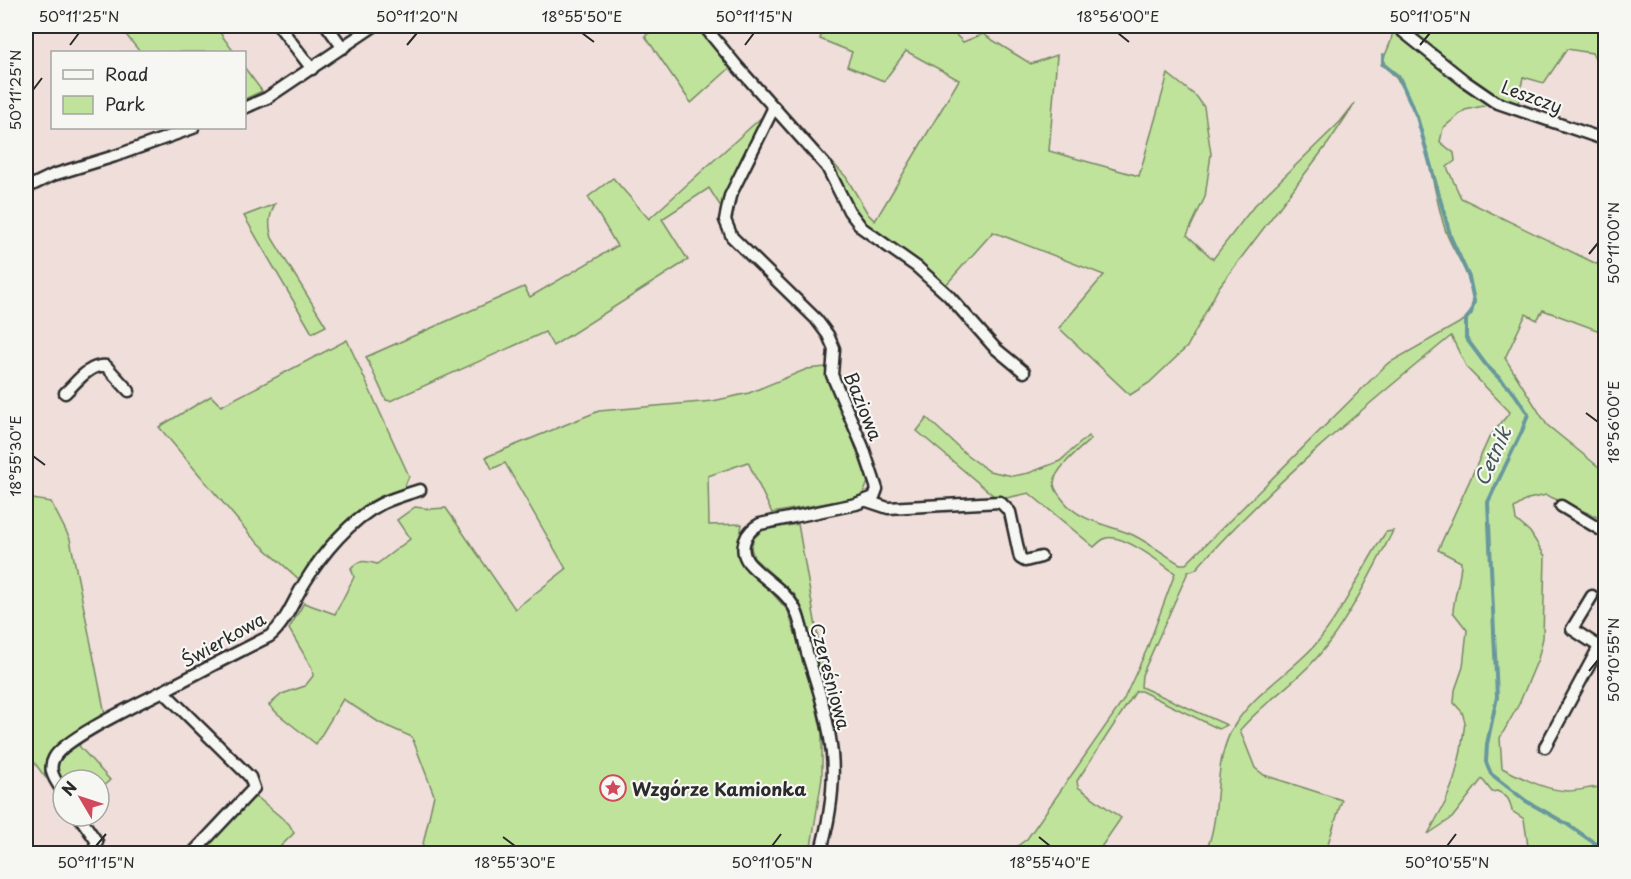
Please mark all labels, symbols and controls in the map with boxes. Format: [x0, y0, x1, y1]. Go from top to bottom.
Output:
text: 50°11'25"N [38, 4, 120, 27]
text: 50°11'20"N [376, 4, 458, 27]
text: 18°55'50"E [542, 4, 622, 27]
text: 50°11'15"N [715, 4, 793, 27]
text: 18°56'00"E [1077, 4, 1159, 27]
text: 50°11'05"N [1389, 4, 1471, 27]
text: 50°11'25"N [3, 49, 26, 131]
legend [51, 51, 246, 129]
text: Road [105, 60, 149, 87]
street label: Leszczy [1498, 72, 1566, 120]
text: Park [105, 90, 145, 117]
text: 50°11'00"N [1601, 202, 1624, 284]
street label: Baziowa [838, 368, 890, 445]
text: 18°56'00"E [1601, 381, 1624, 463]
text: 18°55'30"E [3, 415, 26, 497]
water label: Cetnik [1466, 421, 1519, 491]
street label: Świerkowa [176, 604, 271, 673]
text: 50°10'55"N [1601, 618, 1624, 702]
street label: Czereśniowa [804, 620, 858, 733]
north arrow [51, 768, 111, 828]
place icon: Wzgórze Kamionka [598, 773, 628, 803]
text: N [55, 775, 82, 800]
place label: Wzgórze Kamionka [632, 775, 806, 802]
text: 50°11'15"N [57, 850, 135, 873]
text: 18°55'30"E [474, 850, 556, 873]
text: 50°11'05"N [731, 850, 813, 873]
text: 18°55'40"E [1009, 850, 1091, 873]
text: 50°10'55"N [1405, 850, 1489, 873]

